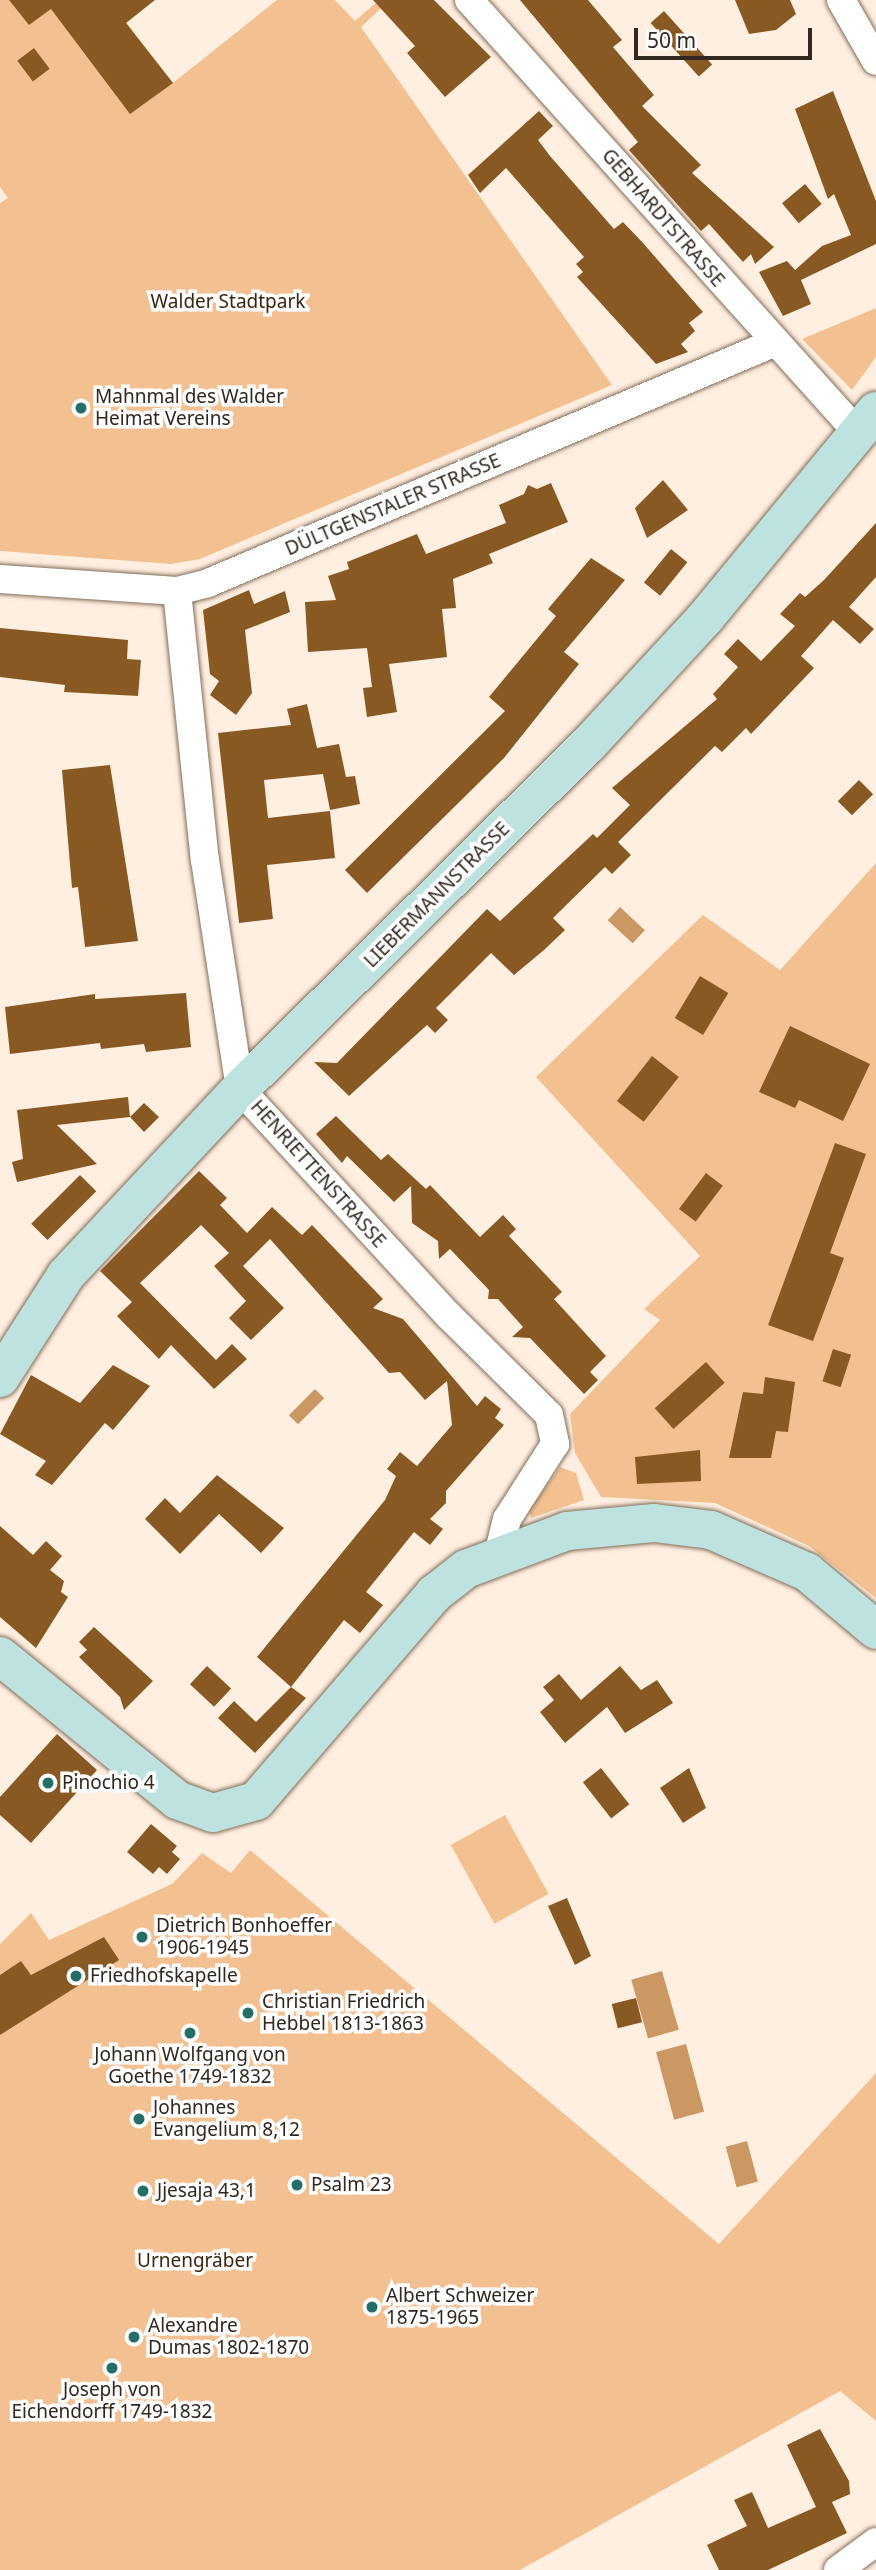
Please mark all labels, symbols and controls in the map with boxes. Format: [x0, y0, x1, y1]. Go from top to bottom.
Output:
scale bar [638, 14, 816, 58]
text: 50 m [647, 26, 696, 54]
street label: GEBHARDTSTRASSE [597, 144, 729, 292]
park label: Walder Stadtpark [151, 291, 305, 313]
place label: Mahnmal des Walder Heimat Vereins [95, 386, 284, 430]
marker: Mahnmal des Walder Heimat Vereins [73, 400, 89, 416]
street label: DÜLTGENSTALER STRASSE [282, 449, 504, 561]
street label: LIEBERMANNSTRASSE [360, 818, 514, 972]
street label: HENRIETTENSTRASSE [246, 1095, 390, 1253]
place label: Pinochio 4 [62, 1772, 155, 1794]
marker: Pinochio 4 [40, 1775, 56, 1791]
place label: Dietrich Bonhoeffer 1906-1945 [156, 1915, 332, 1959]
marker: Dietrich Bonhoeffer 1906-1945 [134, 1929, 150, 1945]
place label: Friedhofskapelle [90, 1965, 238, 1987]
marker: Friedhofskapelle [68, 1968, 84, 1984]
place label: Christian Friedrich Hebbel 1813-1863 [262, 1991, 425, 2035]
marker: Christian Friedrich Hebbel 1813-1863 [240, 2005, 256, 2021]
marker: Johann Wolfgang von Goethe 1749-1832 [182, 2025, 198, 2041]
place label: Johann Wolfgang von Goethe 1749-1832 [94, 2044, 286, 2088]
place label: Johannes Evangelium 8,12 [153, 2097, 300, 2141]
marker: Johannes Evangelium 8,12 [131, 2111, 147, 2127]
place label: Psalm 23 [311, 2174, 392, 2196]
marker: Psalm 23 [289, 2177, 305, 2193]
place label: Jjesaja 43,1 [157, 2180, 256, 2202]
marker: Jjesaja 43,1 [135, 2183, 151, 2199]
park label: Urnengräber [137, 2250, 253, 2272]
place label: Albert Schweizer 1875-1965 [386, 2285, 534, 2329]
marker: Albert Schweizer 1875-1965 [364, 2299, 380, 2315]
place label: Alexandre Dumas 1802-1870 [148, 2315, 309, 2359]
marker: Alexandre Dumas 1802-1870 [126, 2329, 142, 2345]
marker: Joseph von Eichendorff 1749-1832 [104, 2360, 120, 2376]
place label: Joseph von Eichendorff 1749-1832 [12, 2379, 212, 2423]

